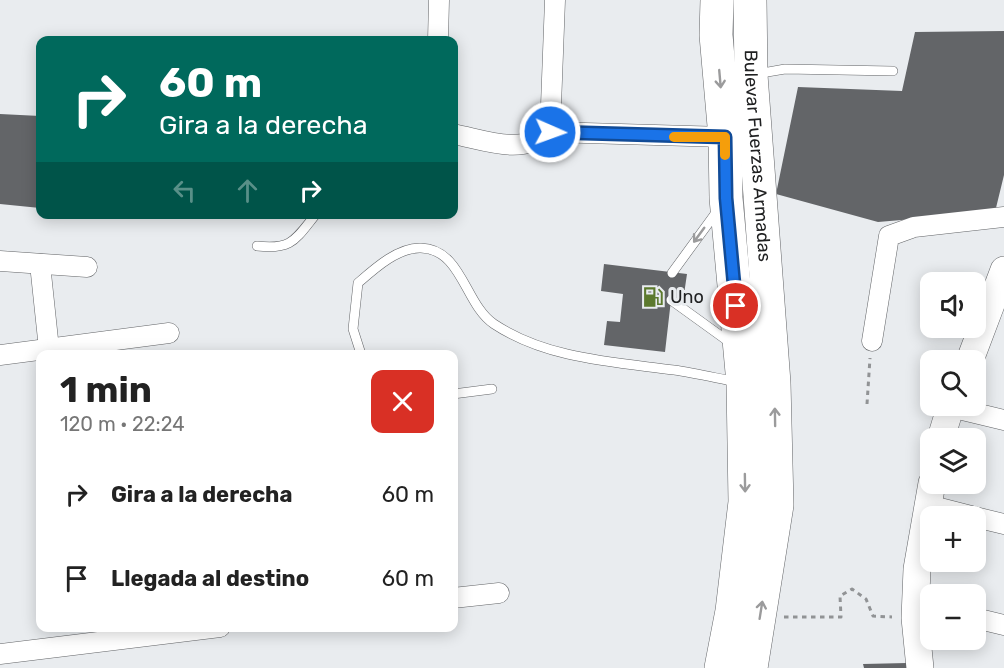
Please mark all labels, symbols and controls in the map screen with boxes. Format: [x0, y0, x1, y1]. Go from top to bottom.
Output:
street label: Bulevar Fuerzas Armadas [740, 50, 776, 263]
text: 60 m [159, 58, 262, 108]
icon: right [60, 60, 138, 138]
one-way arrow [715, 69, 726, 89]
position arrow [518, 100, 582, 164]
text: Gira a la derecha [159, 109, 368, 141]
icon: left [168, 174, 201, 207]
icon: ahead [231, 174, 264, 207]
icon: right [294, 174, 327, 207]
one-way arrow [693, 227, 705, 243]
map controls [920, 272, 986, 650]
button: sound [920, 272, 986, 338]
pin [710, 280, 761, 331]
fuel station icon: Uno [641, 285, 665, 309]
place label: Uno [670, 286, 704, 308]
icon: arrive [719, 289, 752, 322]
button: search [920, 350, 986, 416]
text: 1 min [60, 368, 152, 411]
button: close [371, 370, 434, 433]
one-way arrow [769, 407, 780, 427]
text: 120 m · 22:24 [60, 412, 185, 436]
button: layers [920, 428, 986, 494]
one-way arrow [739, 473, 751, 493]
icon: right [60, 478, 93, 511]
text: Gira a la derecha [111, 481, 292, 508]
text: 60 m [382, 481, 434, 508]
button: + [920, 506, 986, 572]
icon: arrive [60, 562, 93, 595]
text: Llegada al destino [111, 565, 309, 592]
text: 60 m [382, 565, 434, 592]
button: − [920, 584, 986, 650]
one-way arrow [756, 601, 767, 621]

